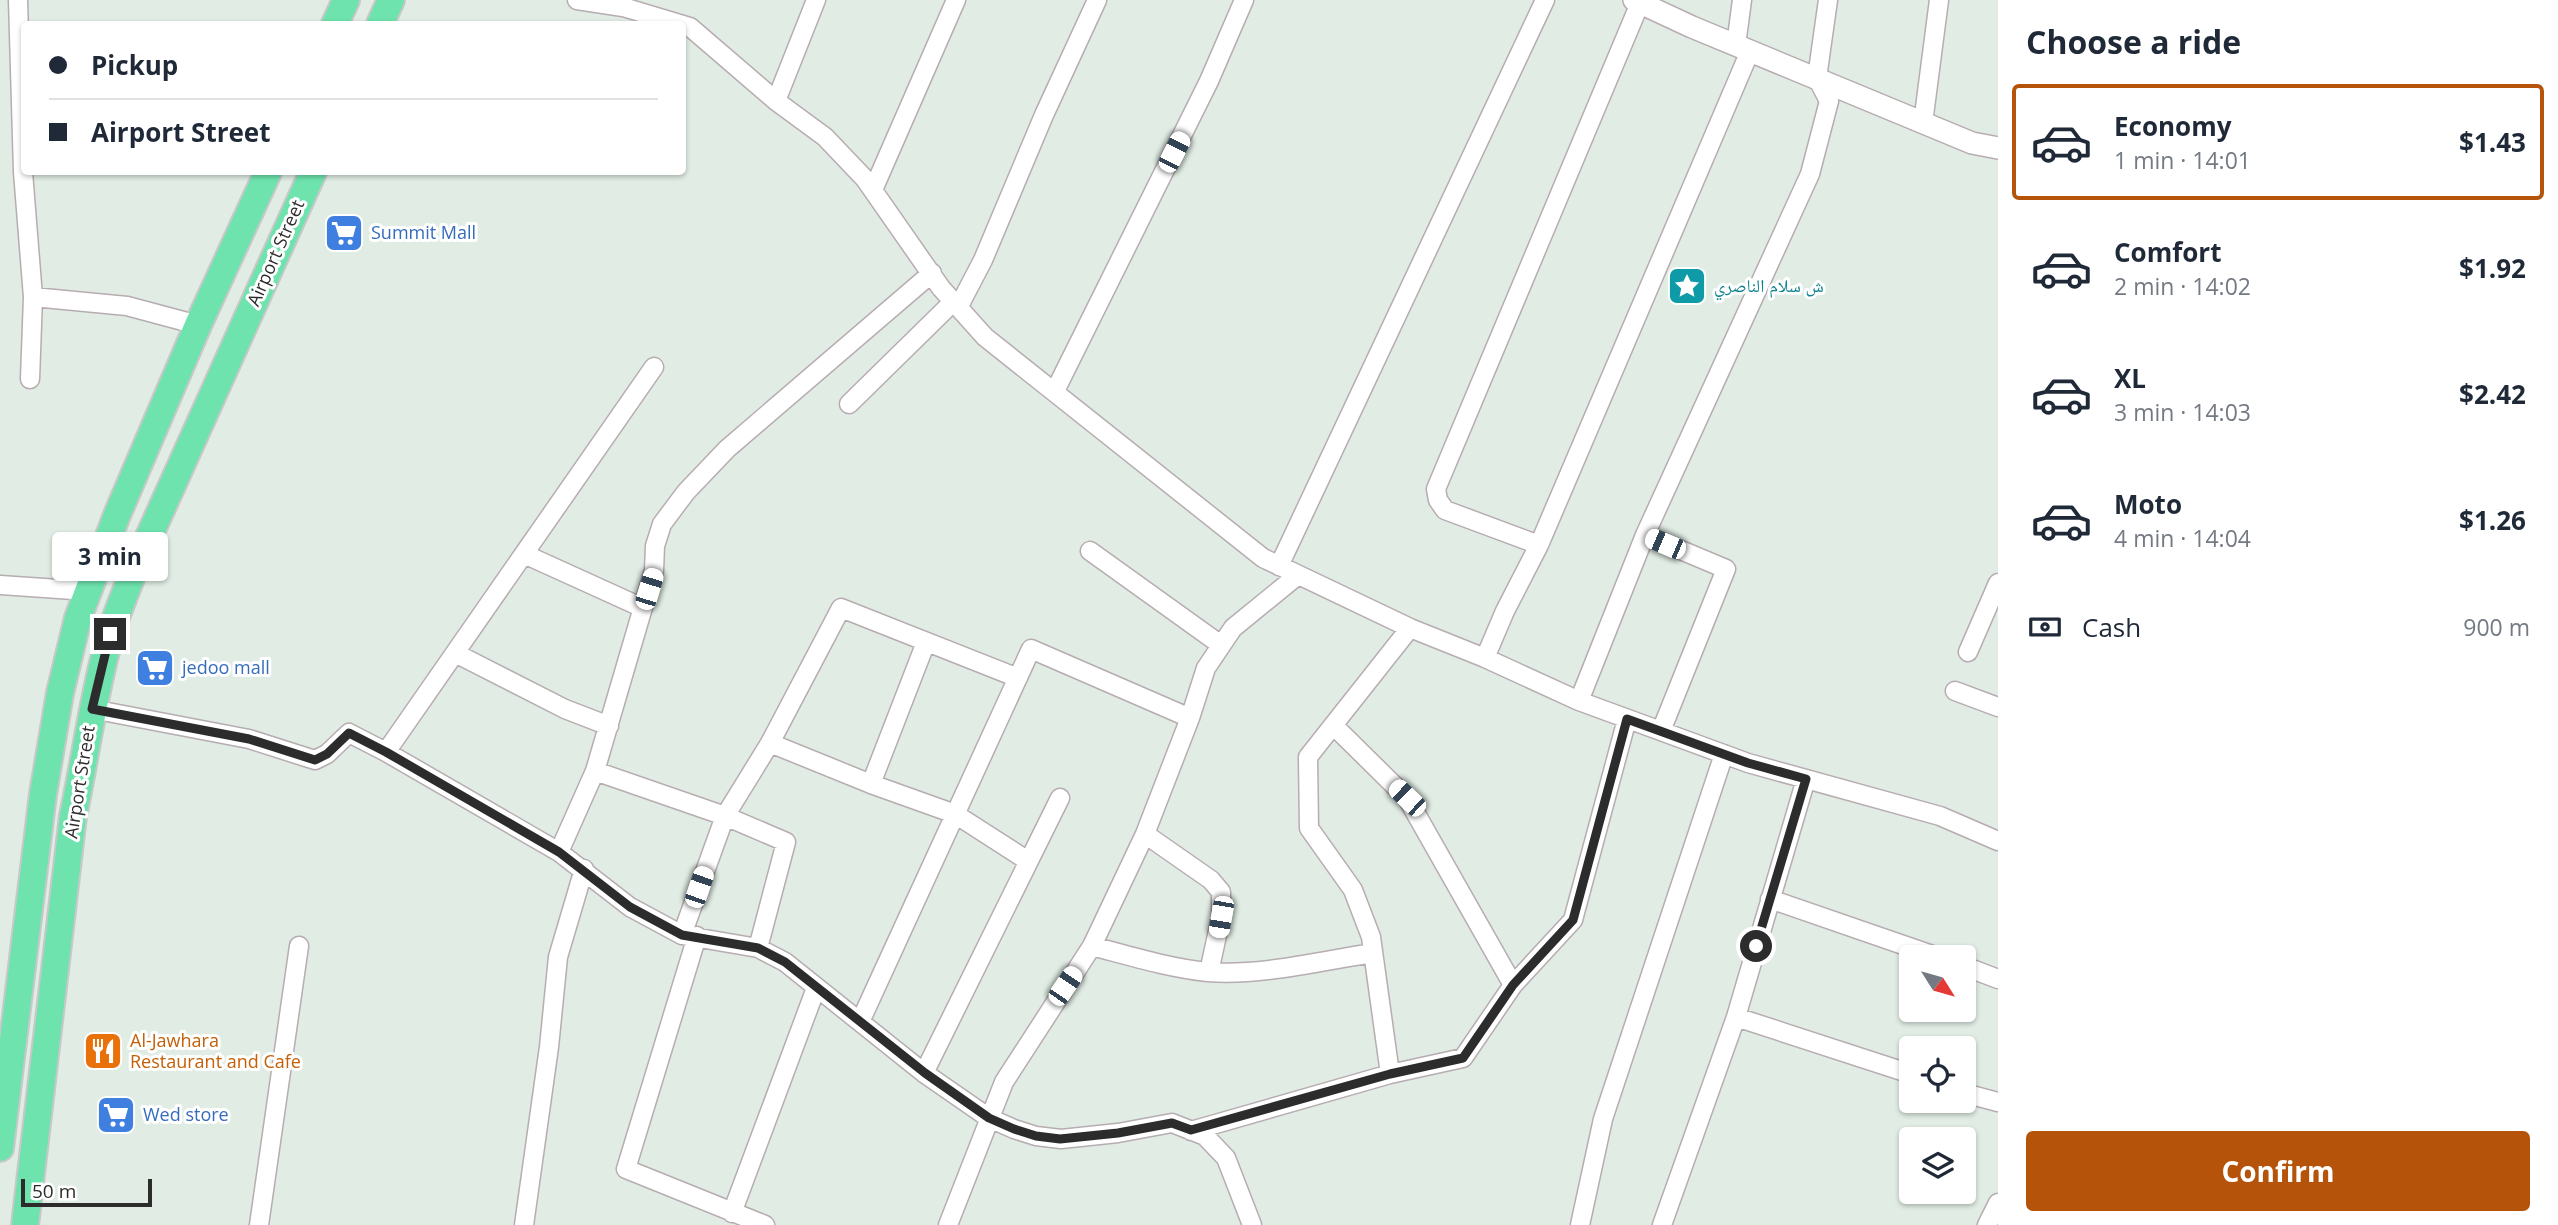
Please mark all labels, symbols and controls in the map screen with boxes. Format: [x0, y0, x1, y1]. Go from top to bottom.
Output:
text: Choose a ride [2026, 20, 2241, 63]
text: Pickup [91, 47, 178, 83]
text: Economy [2114, 108, 2232, 144]
icon: car [2030, 111, 2093, 174]
text: Airport Street [91, 114, 271, 150]
text: $1.43 [2459, 124, 2526, 160]
car [1156, 129, 1193, 175]
text: 1 min · 14:01 [2114, 144, 2251, 176]
street label: Airport Street [241, 196, 309, 309]
supermarket icon: Summit Mall [323, 212, 365, 254]
place label: Summit Mall [371, 220, 476, 244]
text: Comfort [2114, 234, 2221, 270]
icon: car [2030, 237, 2093, 300]
text: $1.92 [2459, 250, 2526, 286]
place icon: ش سلام الناصري [1666, 265, 1708, 307]
text: 2 min · 14:02 [2114, 270, 2251, 302]
place label: ش سلام الناصري [1714, 273, 1824, 301]
text: XL [2114, 360, 2146, 396]
icon: car [2030, 363, 2093, 426]
text: $2.42 [2459, 376, 2526, 412]
text: 3 min · 14:03 [2114, 396, 2251, 428]
text: Moto [2114, 486, 2182, 522]
icon: car [2030, 489, 2093, 552]
text: $1.26 [2459, 502, 2526, 538]
text: 4 min · 14:04 [2114, 522, 2251, 554]
car [1642, 526, 1689, 562]
callout: 3 min [52, 532, 168, 582]
text: 3 min [78, 540, 142, 572]
car [633, 566, 666, 612]
icon: cash [2026, 608, 2064, 646]
text: Cash [2082, 609, 2141, 645]
text: 900 m [2463, 611, 2530, 643]
route end [94, 618, 126, 650]
supermarket icon: jedoo mall [134, 647, 176, 689]
place label: jedoo mall [181, 655, 270, 679]
street label: Airport Street [58, 724, 100, 840]
car [1385, 776, 1430, 820]
car [683, 864, 716, 910]
car [1208, 894, 1235, 940]
route start [1740, 930, 1772, 962]
north arrow [1899, 945, 1976, 1022]
map controls [1899, 945, 1976, 1204]
car [1045, 963, 1086, 1009]
place label: Al-Jawhara Restaurant and Cafe [130, 1028, 301, 1073]
restaurant icon: Al-Jawhara Restaurant and Cafe [82, 1030, 124, 1072]
button: locate [1899, 1036, 1976, 1113]
supermarket icon: Wed store [95, 1094, 137, 1136]
place label: Wed store [143, 1102, 229, 1126]
button: layers [1899, 1127, 1976, 1204]
button: Confirm [2026, 1131, 2530, 1211]
scale bar [21, 1176, 152, 1208]
text: 50 m [32, 1178, 76, 1204]

